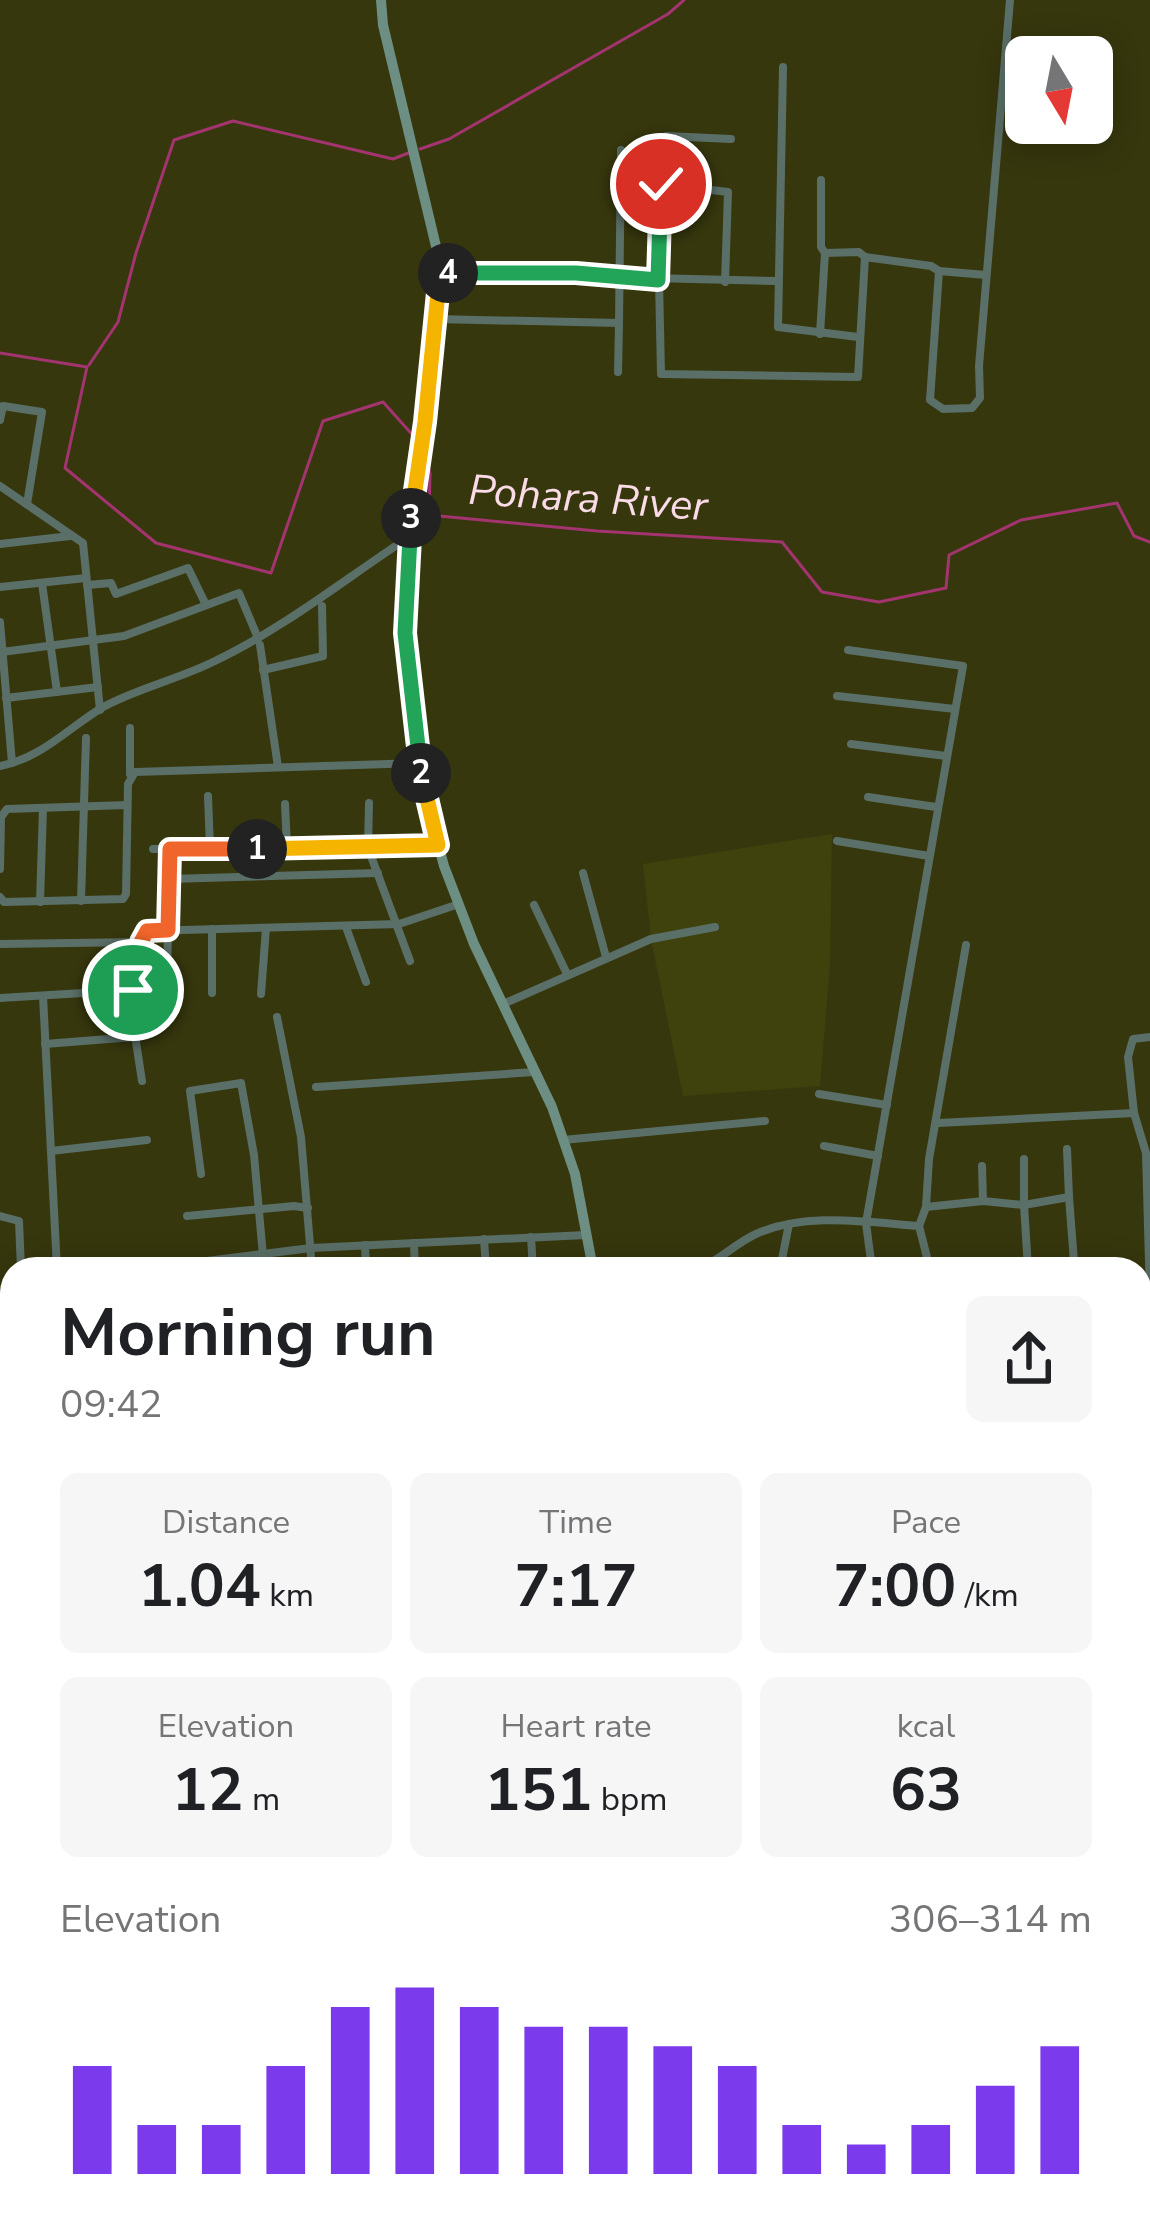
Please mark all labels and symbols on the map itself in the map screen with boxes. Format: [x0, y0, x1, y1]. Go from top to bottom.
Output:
north arrow [1005, 36, 1113, 144]
pin [610, 133, 712, 235]
pin: 4 [418, 243, 478, 303]
water label: Pohara River [466, 462, 710, 535]
pin: 3 [381, 488, 441, 548]
pin: 2 [391, 743, 451, 803]
pin: 1 [227, 819, 287, 879]
pin [82, 939, 184, 1041]

